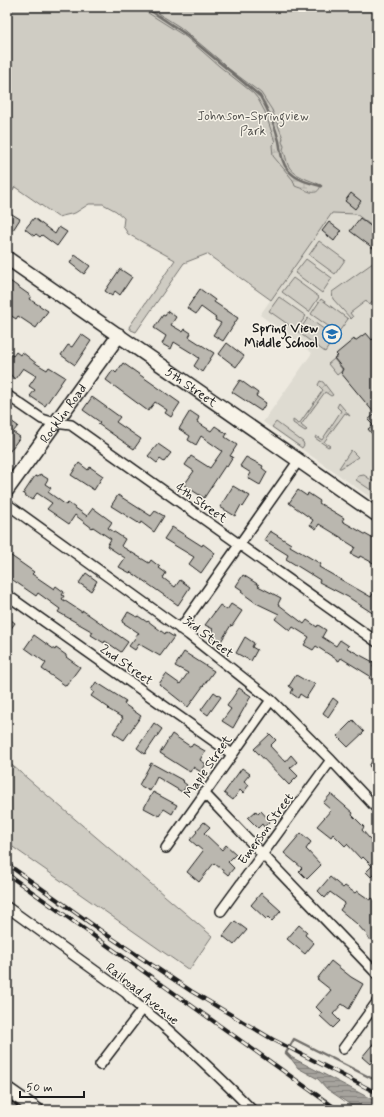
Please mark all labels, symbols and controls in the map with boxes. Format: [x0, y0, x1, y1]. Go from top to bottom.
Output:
park label: Johnson-Springview Park [197, 108, 309, 140]
place label: Spring View Middle School [244, 320, 318, 352]
school or university icon: Spring View Middle School [321, 323, 343, 345]
street label: 5th Street [162, 364, 221, 412]
street label: Rocklin Road [37, 381, 91, 447]
street label: 4th Street [172, 479, 231, 527]
street label: 3rd Street [180, 612, 237, 662]
street label: 2nd Street [96, 641, 156, 690]
street label: Maple Street [180, 732, 236, 802]
street label: Emerson Street [234, 790, 298, 868]
street label: Railroad Avenue [102, 959, 182, 1029]
scale bar [20, 1073, 84, 1099]
text: 50 m [26, 1080, 53, 1096]

